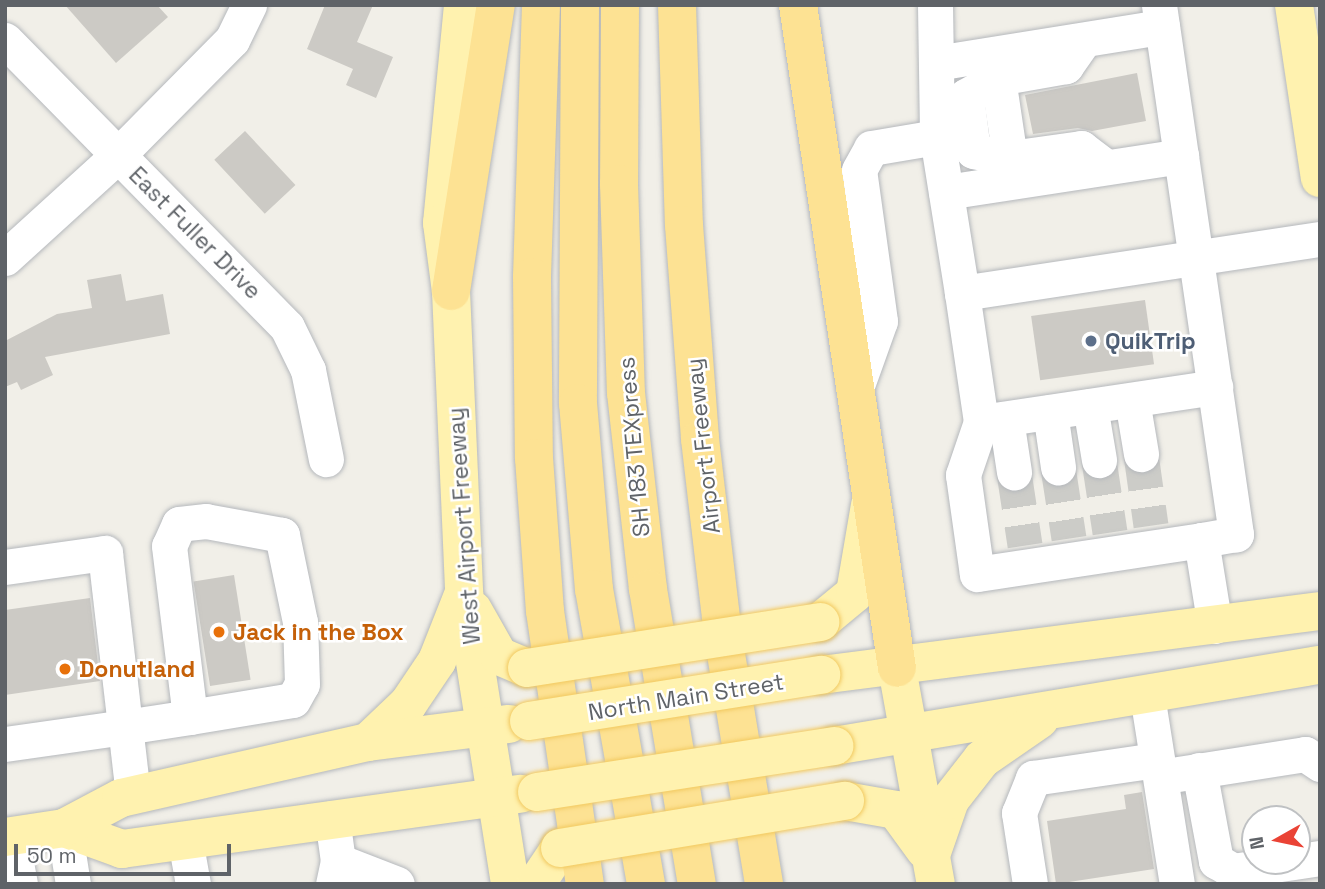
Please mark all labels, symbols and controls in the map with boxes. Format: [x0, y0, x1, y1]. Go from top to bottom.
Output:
street label: East Fuller Drive [123, 161, 267, 305]
place label: QuikTrip [1105, 327, 1196, 355]
marker: QuikTrip [1083, 333, 1099, 349]
street label: SH 183 TEXpress [612, 356, 656, 538]
street label: Airport Freeway [680, 357, 726, 535]
street label: West Airport Freeway [442, 406, 486, 646]
place label: Jack in the Box [233, 618, 404, 646]
marker: Jack in the Box [211, 624, 227, 640]
place label: Donutland [79, 655, 195, 683]
marker: Donutland [57, 661, 73, 677]
street label: North Main Street [586, 668, 786, 726]
north arrow [1241, 805, 1311, 875]
scale bar [18, 830, 234, 874]
text: N [1243, 835, 1270, 851]
text: 50 m [27, 842, 77, 869]

